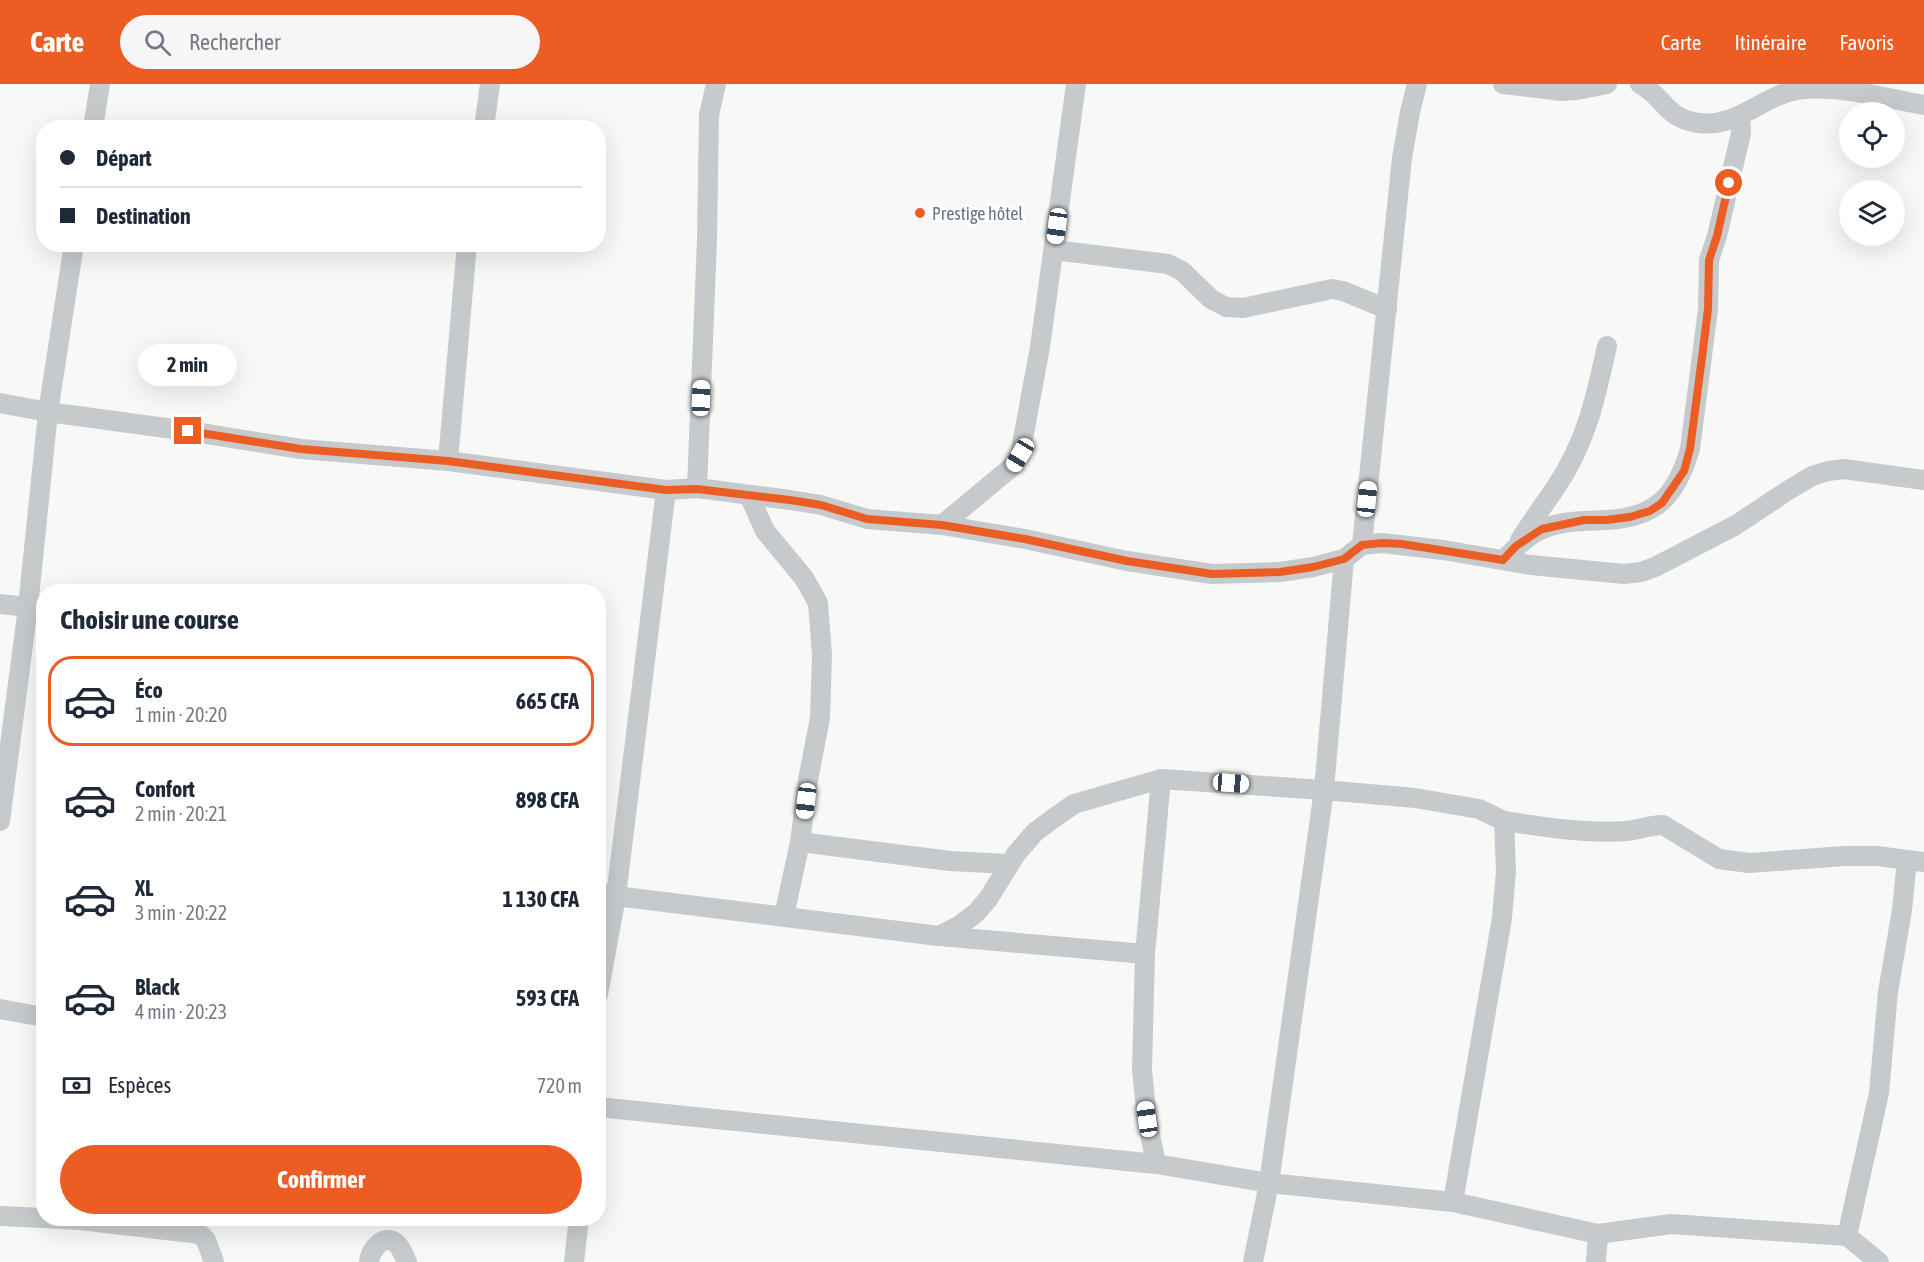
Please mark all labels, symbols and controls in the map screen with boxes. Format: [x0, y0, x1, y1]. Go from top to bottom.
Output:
search box [120, 15, 540, 69]
text: Carte [30, 26, 84, 58]
icon: search [141, 26, 174, 59]
text: Rechercher [189, 29, 281, 55]
text: Carte [1661, 30, 1701, 54]
text: Itinéraire [1734, 30, 1806, 54]
text: Favoris [1839, 30, 1894, 54]
map controls [1839, 102, 1905, 246]
button: locate [1839, 102, 1905, 168]
text: Départ [96, 145, 152, 171]
route start [1715, 169, 1742, 196]
button: layers [1839, 180, 1905, 246]
text: Destination [96, 203, 191, 229]
place label: Prestige hôtel [932, 203, 1023, 224]
marker: Prestige hôtel [913, 206, 927, 220]
car [1046, 207, 1068, 245]
callout: 2 min [138, 344, 237, 386]
text: 2 min [167, 353, 208, 376]
car [691, 380, 711, 416]
route end [174, 417, 201, 444]
car [1003, 435, 1037, 475]
car [1356, 480, 1378, 518]
text: Choisir une course [60, 604, 239, 635]
icon: car [63, 674, 117, 728]
text: Éco [135, 677, 163, 703]
text: 665 CFA [516, 688, 579, 714]
text: 1 min · 20:20 [135, 703, 227, 726]
icon: car [63, 773, 117, 827]
car [1212, 773, 1250, 793]
text: Confort [135, 776, 195, 802]
car [795, 782, 817, 820]
text: 898 CFA [516, 787, 579, 813]
text: 2 min · 20:21 [135, 802, 227, 825]
icon: car [63, 872, 117, 926]
text: XL [135, 875, 153, 901]
text: 1 130 CFA [503, 886, 579, 912]
text: 3 min · 20:22 [135, 901, 227, 924]
icon: car [63, 971, 117, 1025]
text: Black [135, 974, 179, 1000]
text: 593 CFA [516, 985, 579, 1011]
text: 4 min · 20:23 [135, 1000, 227, 1023]
icon: cash [60, 1069, 93, 1102]
text: Espèces [108, 1072, 171, 1098]
text: 720 m [537, 1074, 582, 1097]
car [1136, 1100, 1158, 1138]
button: Confirmer [60, 1145, 582, 1214]

